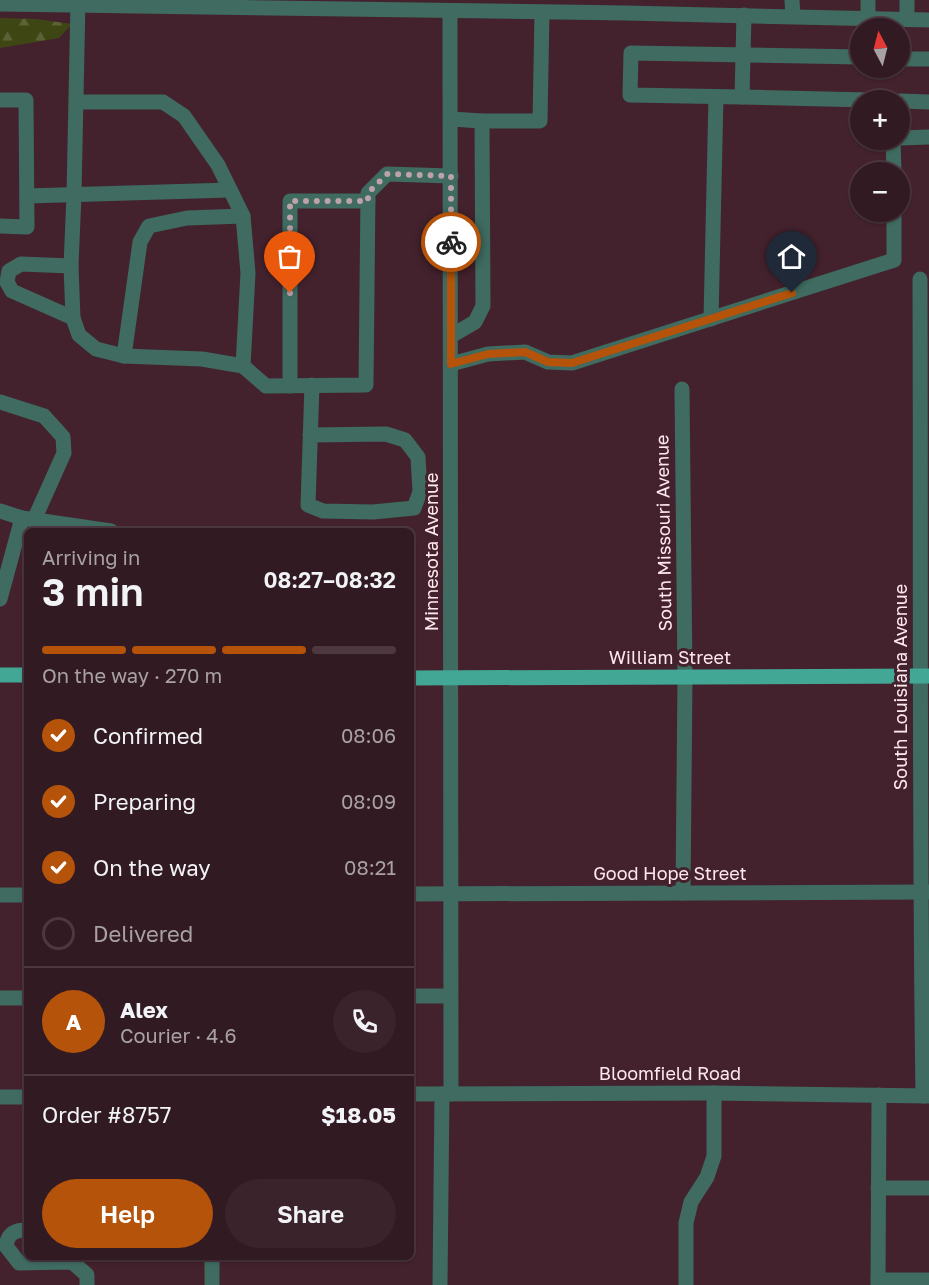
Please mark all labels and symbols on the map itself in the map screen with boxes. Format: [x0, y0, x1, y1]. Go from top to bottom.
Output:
north arrow [850, 18, 910, 78]
courier [421, 212, 481, 272]
pin [264, 231, 315, 293]
pin [766, 231, 817, 293]
street label: South Missouri Avenue [650, 434, 676, 632]
street label: Minnesota Avenue [420, 473, 442, 631]
street label: South Louisiana Avenue [889, 584, 911, 790]
street label: William Street [609, 646, 731, 668]
street label: Good Hope Street [593, 862, 747, 884]
street label: Bloomfield Road [599, 1062, 741, 1084]

